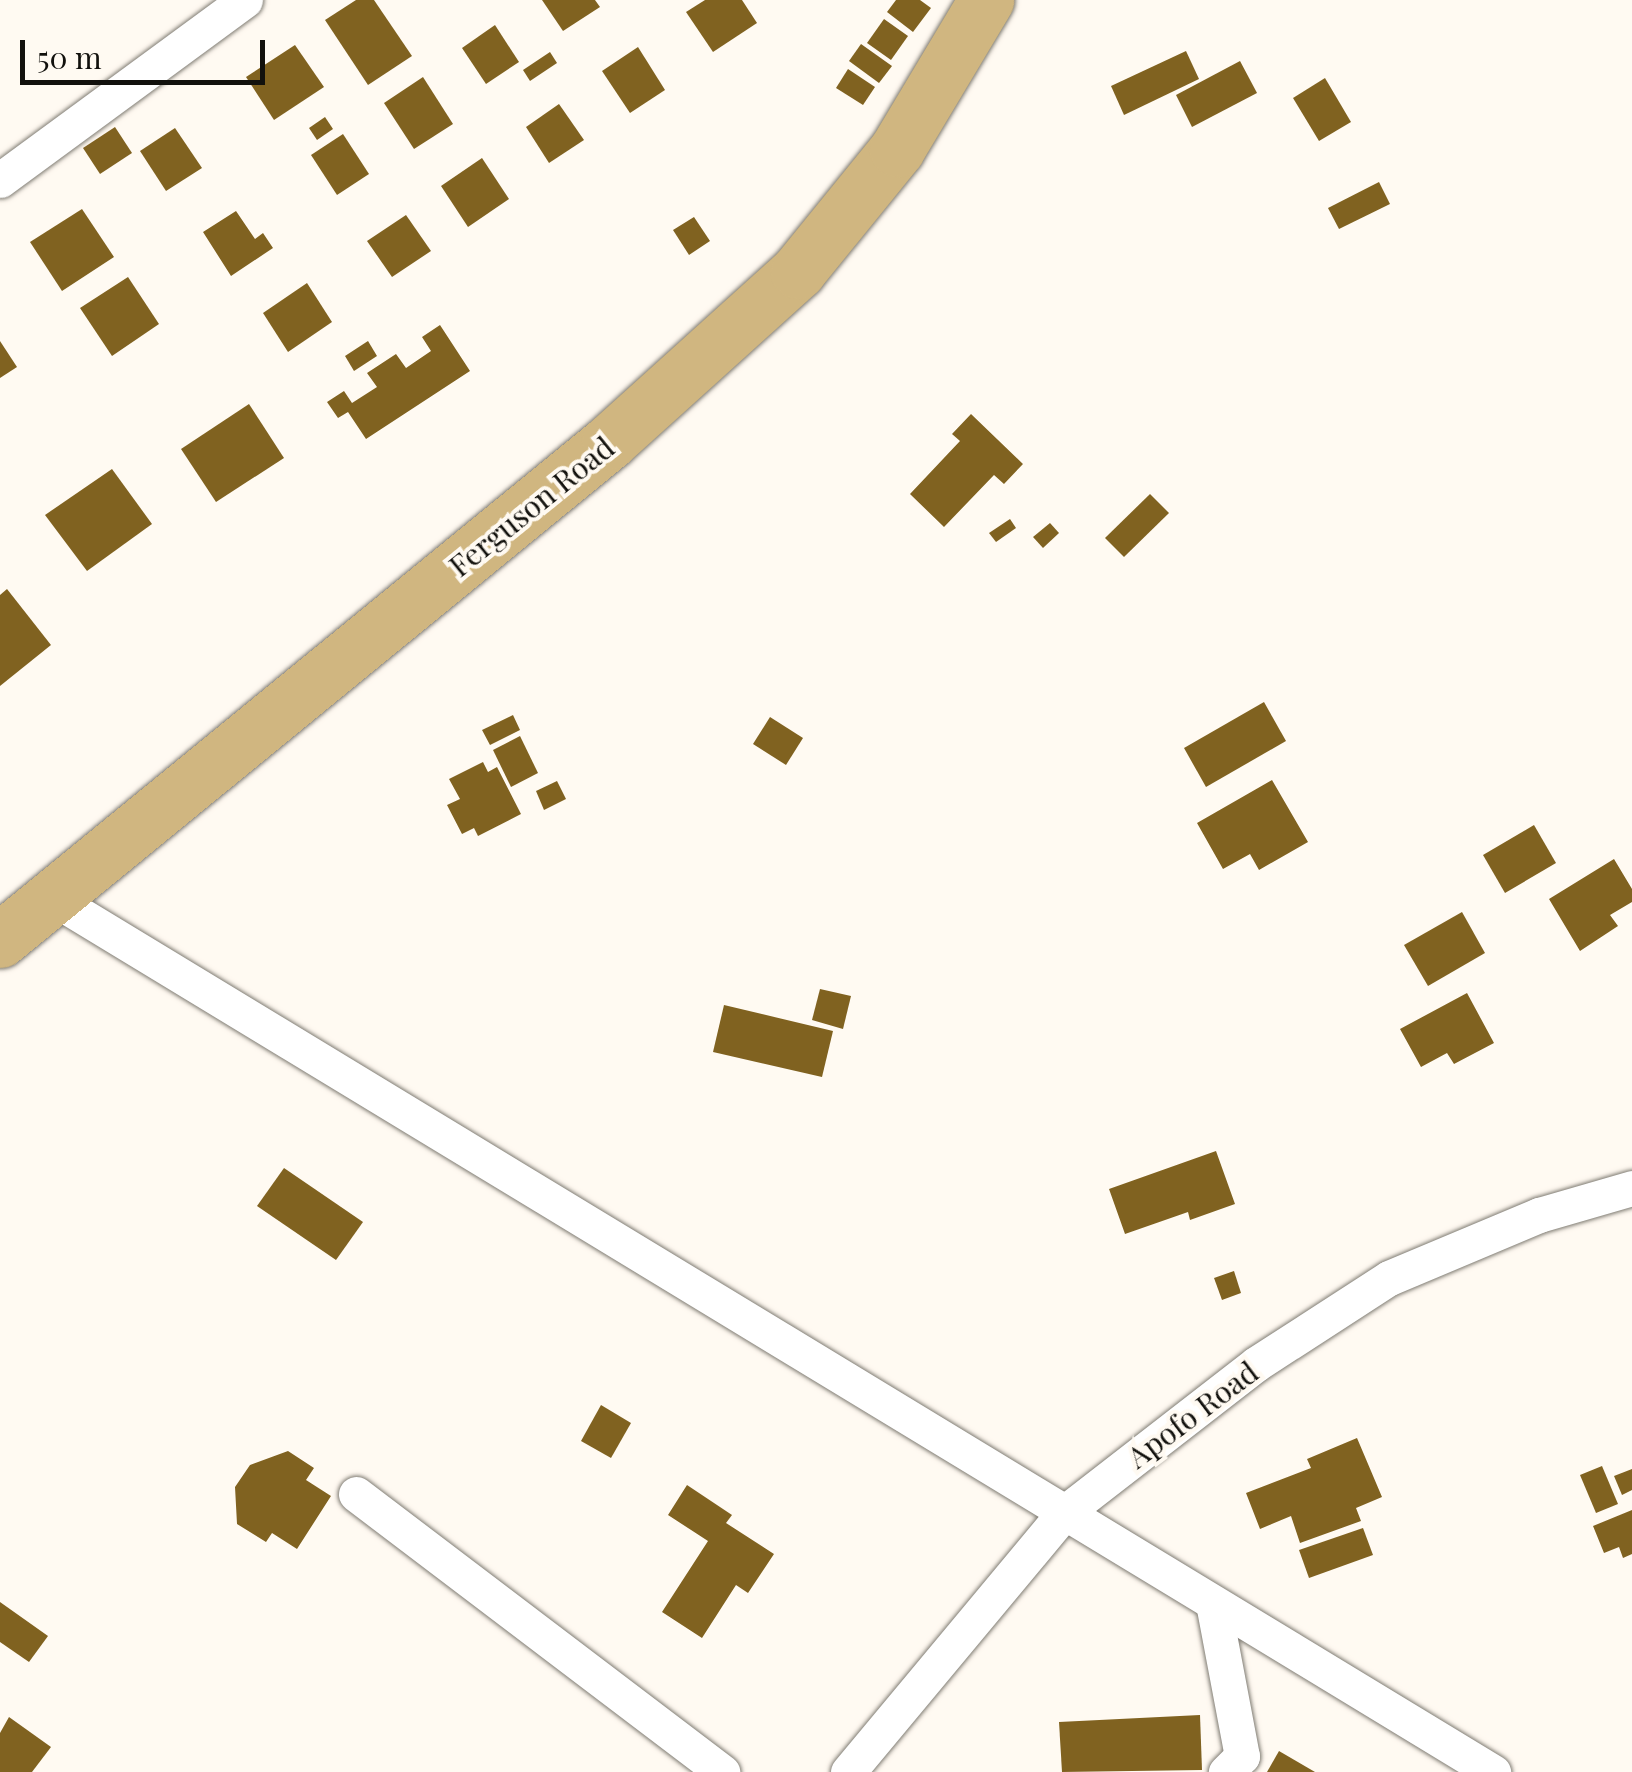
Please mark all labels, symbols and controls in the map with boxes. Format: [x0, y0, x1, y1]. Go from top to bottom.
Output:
scale bar [25, 20, 270, 82]
text: 50 m [37, 37, 102, 77]
street label: Ferguson Road [441, 429, 621, 583]
street label: Apofo Road [1120, 1353, 1264, 1475]

